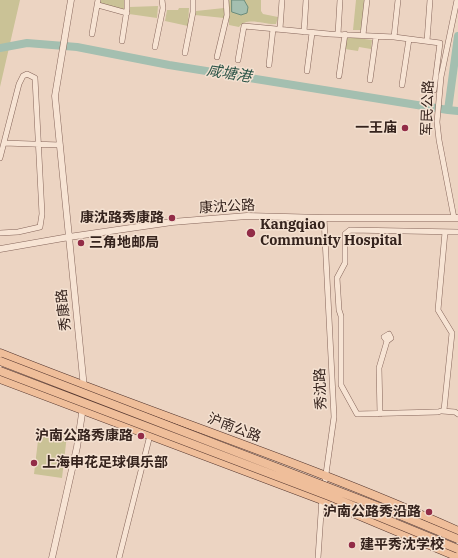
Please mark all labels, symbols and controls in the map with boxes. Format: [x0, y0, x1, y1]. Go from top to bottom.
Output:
water label: 咸塘港 [205, 62, 253, 86]
street label: 军民公路 [419, 80, 437, 136]
place label: 一王庙 [355, 120, 397, 136]
marker: 一王庙 [400, 123, 410, 133]
street label: 康沈公路 [199, 197, 255, 217]
place label: 康沈路秀康路 [80, 210, 164, 226]
marker: 康沈路秀康路 [167, 213, 177, 223]
place label: Kangqiao Community Hospital [260, 217, 402, 250]
marker: Kangqiao Community Hospital [245, 227, 257, 239]
place label: 三角地邮局 [89, 235, 159, 251]
marker: 三角地邮局 [76, 238, 86, 248]
street label: 秀康路 [53, 288, 75, 332]
street label: 秀沈路 [312, 368, 330, 410]
street label: 沪南公路 [205, 410, 263, 446]
place label: 沪南公路秀康路 [35, 428, 133, 444]
marker: 沪南公路秀康路 [136, 431, 146, 441]
place label: 上海申花足球俱乐部 [42, 455, 168, 471]
marker: 上海申花足球俱乐部 [29, 458, 39, 468]
place label: 沪南公路秀沿路 [323, 504, 421, 520]
marker: 沪南公路秀沿路 [424, 507, 434, 517]
place label: 建平秀沈学校 [360, 537, 444, 553]
marker: 建平秀沈学校 [347, 540, 357, 550]

